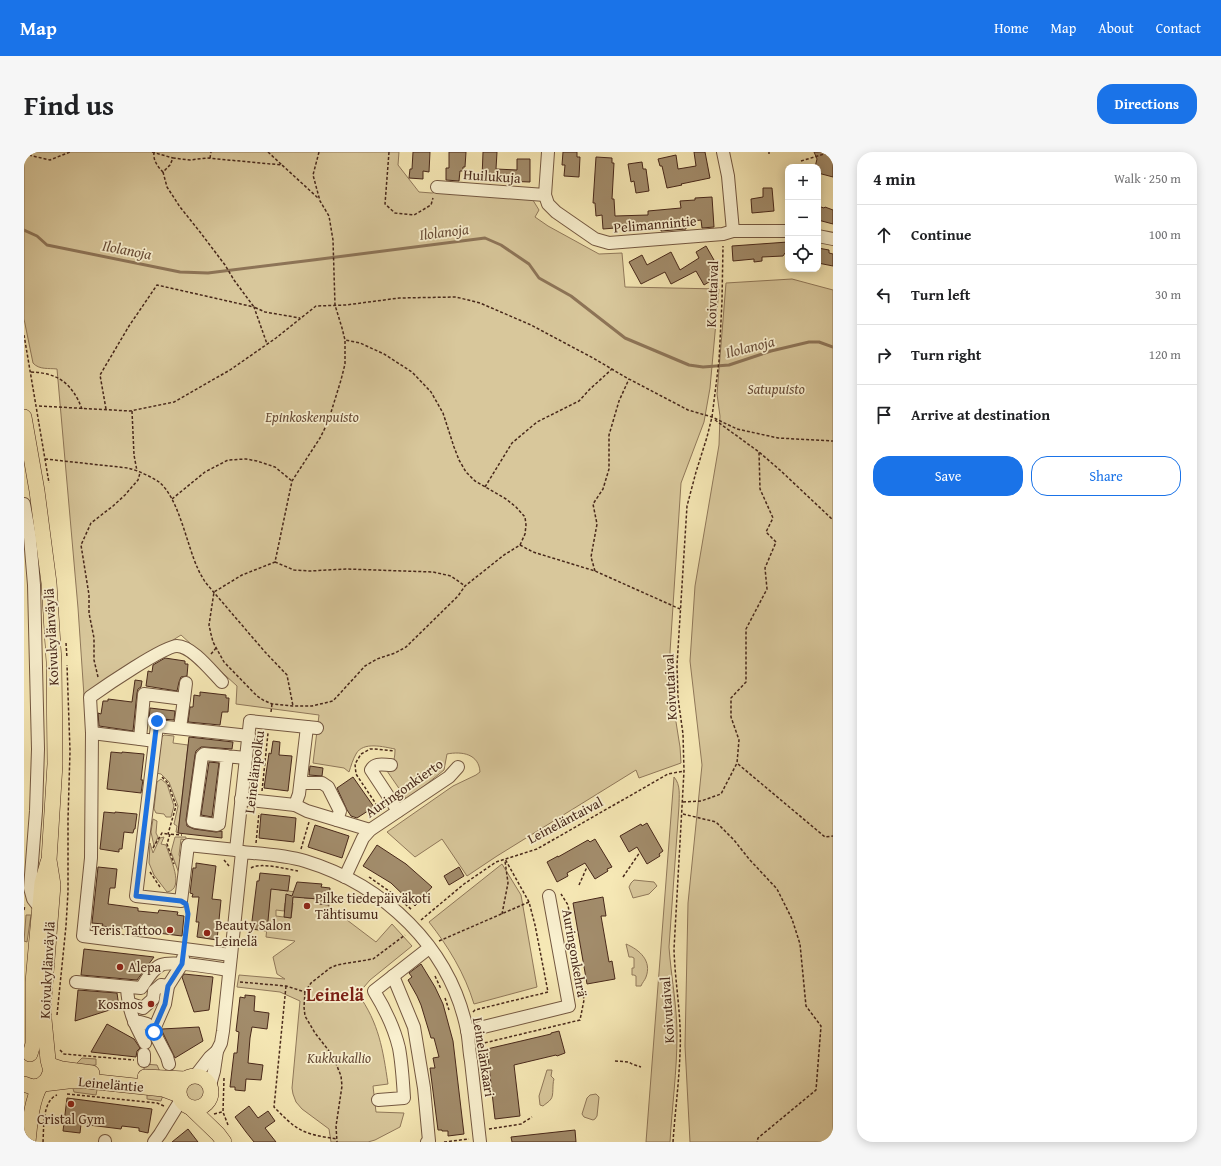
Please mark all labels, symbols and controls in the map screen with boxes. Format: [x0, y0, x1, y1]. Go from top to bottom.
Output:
text: Map [20, 14, 57, 42]
text: Home [994, 18, 1029, 38]
text: Map [1051, 18, 1076, 38]
text: About [1098, 18, 1134, 38]
text: Contact [1156, 18, 1201, 38]
text: Find us [24, 84, 114, 125]
button: Directions [1097, 84, 1197, 124]
street label: Huilukuja [463, 164, 522, 188]
map controls [785, 164, 821, 272]
button: + [785, 164, 821, 200]
text: 4 min [873, 166, 915, 191]
text: Walk · 250 m [1114, 169, 1181, 188]
button: − [785, 200, 821, 236]
street label: Pelimannintie [613, 210, 698, 238]
water label: Ilolanoja [418, 218, 470, 245]
icon: ahead [873, 224, 895, 246]
text: Continue [911, 224, 972, 245]
text: 100 m [1149, 225, 1181, 244]
water label: Ilolanoja [101, 234, 154, 265]
button: locate [785, 236, 821, 272]
street label: Koivutaival [701, 260, 723, 328]
icon: left [873, 284, 895, 306]
text: Turn left [911, 284, 970, 305]
text: 30 m [1155, 285, 1181, 304]
water label: Ilolanoja [723, 330, 777, 363]
icon: right [873, 344, 895, 366]
text: Turn right [911, 344, 982, 365]
text: 120 m [1149, 345, 1181, 364]
park label: Satupuisto [747, 379, 805, 399]
icon: arrive [873, 404, 895, 426]
text: Arrive at destination [911, 404, 1050, 425]
park label: Epinkoskenpuisto [264, 407, 359, 427]
button: Save [873, 456, 1023, 496]
button: Share [1031, 456, 1181, 496]
street label: Koivukylänväylä [38, 587, 64, 686]
street label: Koivutaival [658, 653, 682, 721]
route end [148, 712, 166, 730]
street label: Leinelänpolku [239, 729, 269, 815]
street label: Auringonkierto [361, 754, 447, 822]
street label: Leineläntaival [524, 792, 606, 848]
place label: Pilke tiedepäiväkoti Tähtisumu [315, 888, 431, 924]
marker: Pilke tiedepäiväkoti Tähtisumu [302, 901, 312, 911]
street label: Auringonkehrä [557, 907, 593, 999]
place label: Beauty Salon Leinelä [215, 915, 291, 951]
street label: Koivukylänväylä [34, 920, 60, 1019]
place label: Teris Tattoo [92, 920, 162, 940]
marker: Teris Tattoo [165, 925, 175, 935]
marker: Beauty Salon Leinelä [202, 928, 212, 938]
place label: Alepa [128, 957, 162, 977]
marker: Alepa [115, 962, 125, 972]
street label: Koivutaival [655, 976, 679, 1044]
district label: Leinelä [306, 981, 365, 1008]
place label: Kosmos [98, 994, 143, 1014]
marker: Kosmos [146, 999, 156, 1009]
street label: Leinelänkaari [468, 1016, 500, 1098]
route start [145, 1023, 163, 1041]
park label: Kukkukallio [306, 1048, 371, 1068]
street label: Leineläntie [77, 1071, 145, 1097]
marker: Cristal Gym [66, 1099, 76, 1109]
place label: Cristal Gym [37, 1109, 106, 1129]

